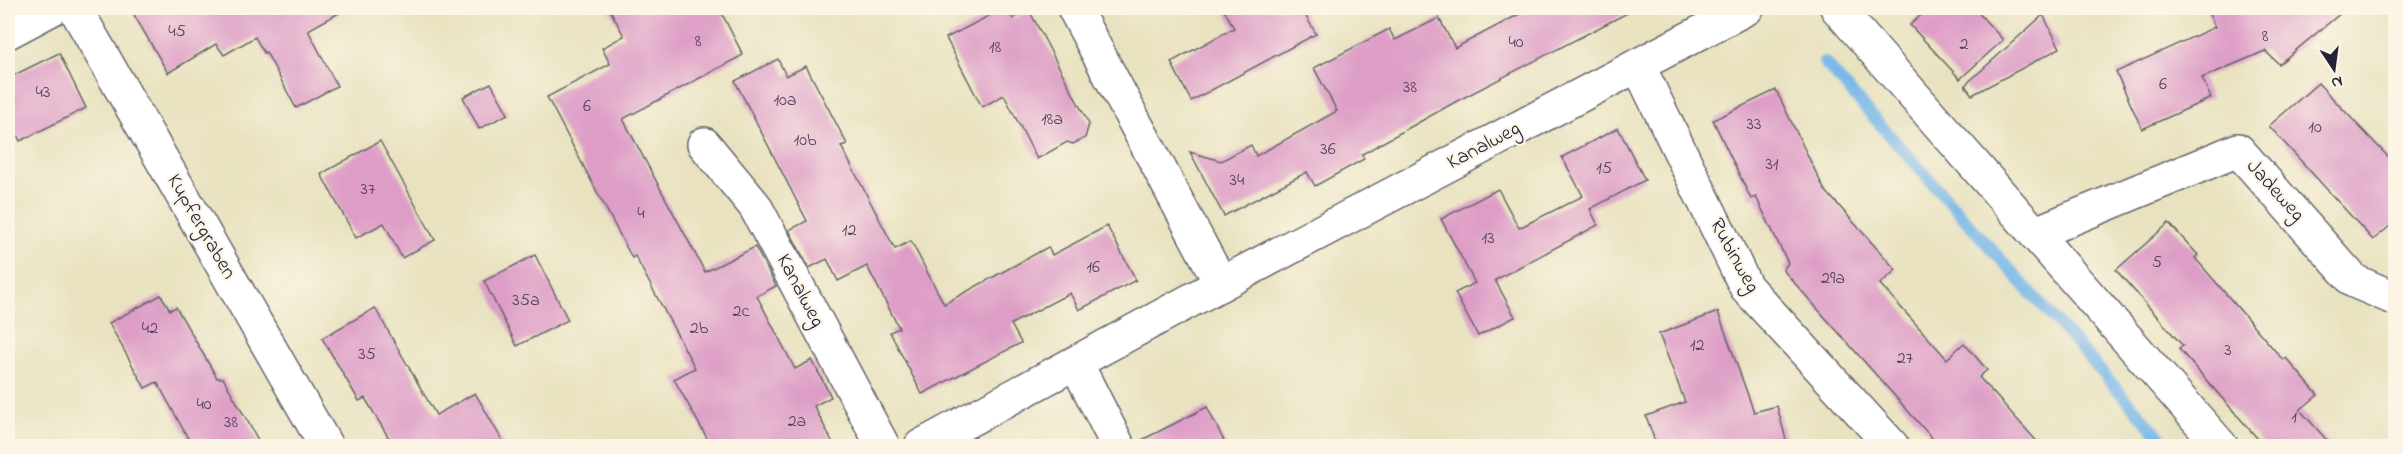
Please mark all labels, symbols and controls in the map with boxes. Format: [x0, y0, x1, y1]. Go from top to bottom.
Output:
house number: 45 [168, 19, 186, 45]
house number: 8 [2262, 24, 2269, 50]
house number: 8 [695, 29, 702, 55]
house number: 40 [1508, 30, 1524, 56]
house number: 2 [1960, 32, 1969, 58]
house number: 18 [989, 35, 1001, 61]
north arrow [2304, 39, 2364, 99]
text: N [2329, 69, 2345, 95]
house number: 6 [2159, 72, 2167, 98]
house number: 38 [1403, 75, 1417, 101]
house number: 43 [36, 80, 50, 106]
house number: 10a [773, 88, 797, 114]
house number: 6 [583, 94, 591, 120]
house number: 18a [1041, 107, 1063, 133]
house number: 33 [1747, 112, 1761, 138]
street label: Kanalweg [1442, 114, 1527, 180]
house number: 10 [2308, 115, 2322, 141]
house number: 10b [793, 128, 817, 154]
house number: 36 [1320, 137, 1336, 163]
house number: 31 [1765, 152, 1779, 178]
street label: Jadeweg [2237, 153, 2311, 230]
house number: 15 [1596, 156, 1612, 182]
house number: 34 [1230, 168, 1245, 194]
street label: Kupfergraben [157, 169, 243, 286]
house number: 37 [361, 177, 376, 203]
house number: 4 [637, 201, 645, 227]
street label: Rubinweg [1699, 213, 1767, 300]
house number: 12 [842, 218, 856, 244]
house number: 13 [1481, 226, 1495, 252]
street label: Kanalweg [766, 249, 832, 334]
house number: 5 [2152, 250, 2162, 276]
house number: 16 [1086, 255, 1100, 281]
house number: 29a [1821, 266, 1845, 292]
house number: 35a [512, 288, 540, 314]
house number: 2c [733, 299, 749, 325]
house number: 42 [142, 316, 158, 342]
house number: 2b [690, 316, 709, 342]
house number: 12 [1690, 333, 1704, 359]
house number: 3 [2224, 338, 2232, 364]
house number: 35 [358, 342, 376, 368]
house number: 27 [1897, 346, 1914, 372]
house number: 40 [196, 392, 212, 418]
house number: 1 [2291, 405, 2297, 431]
house number: 2a [788, 409, 806, 435]
house number: 38 [224, 410, 238, 436]

